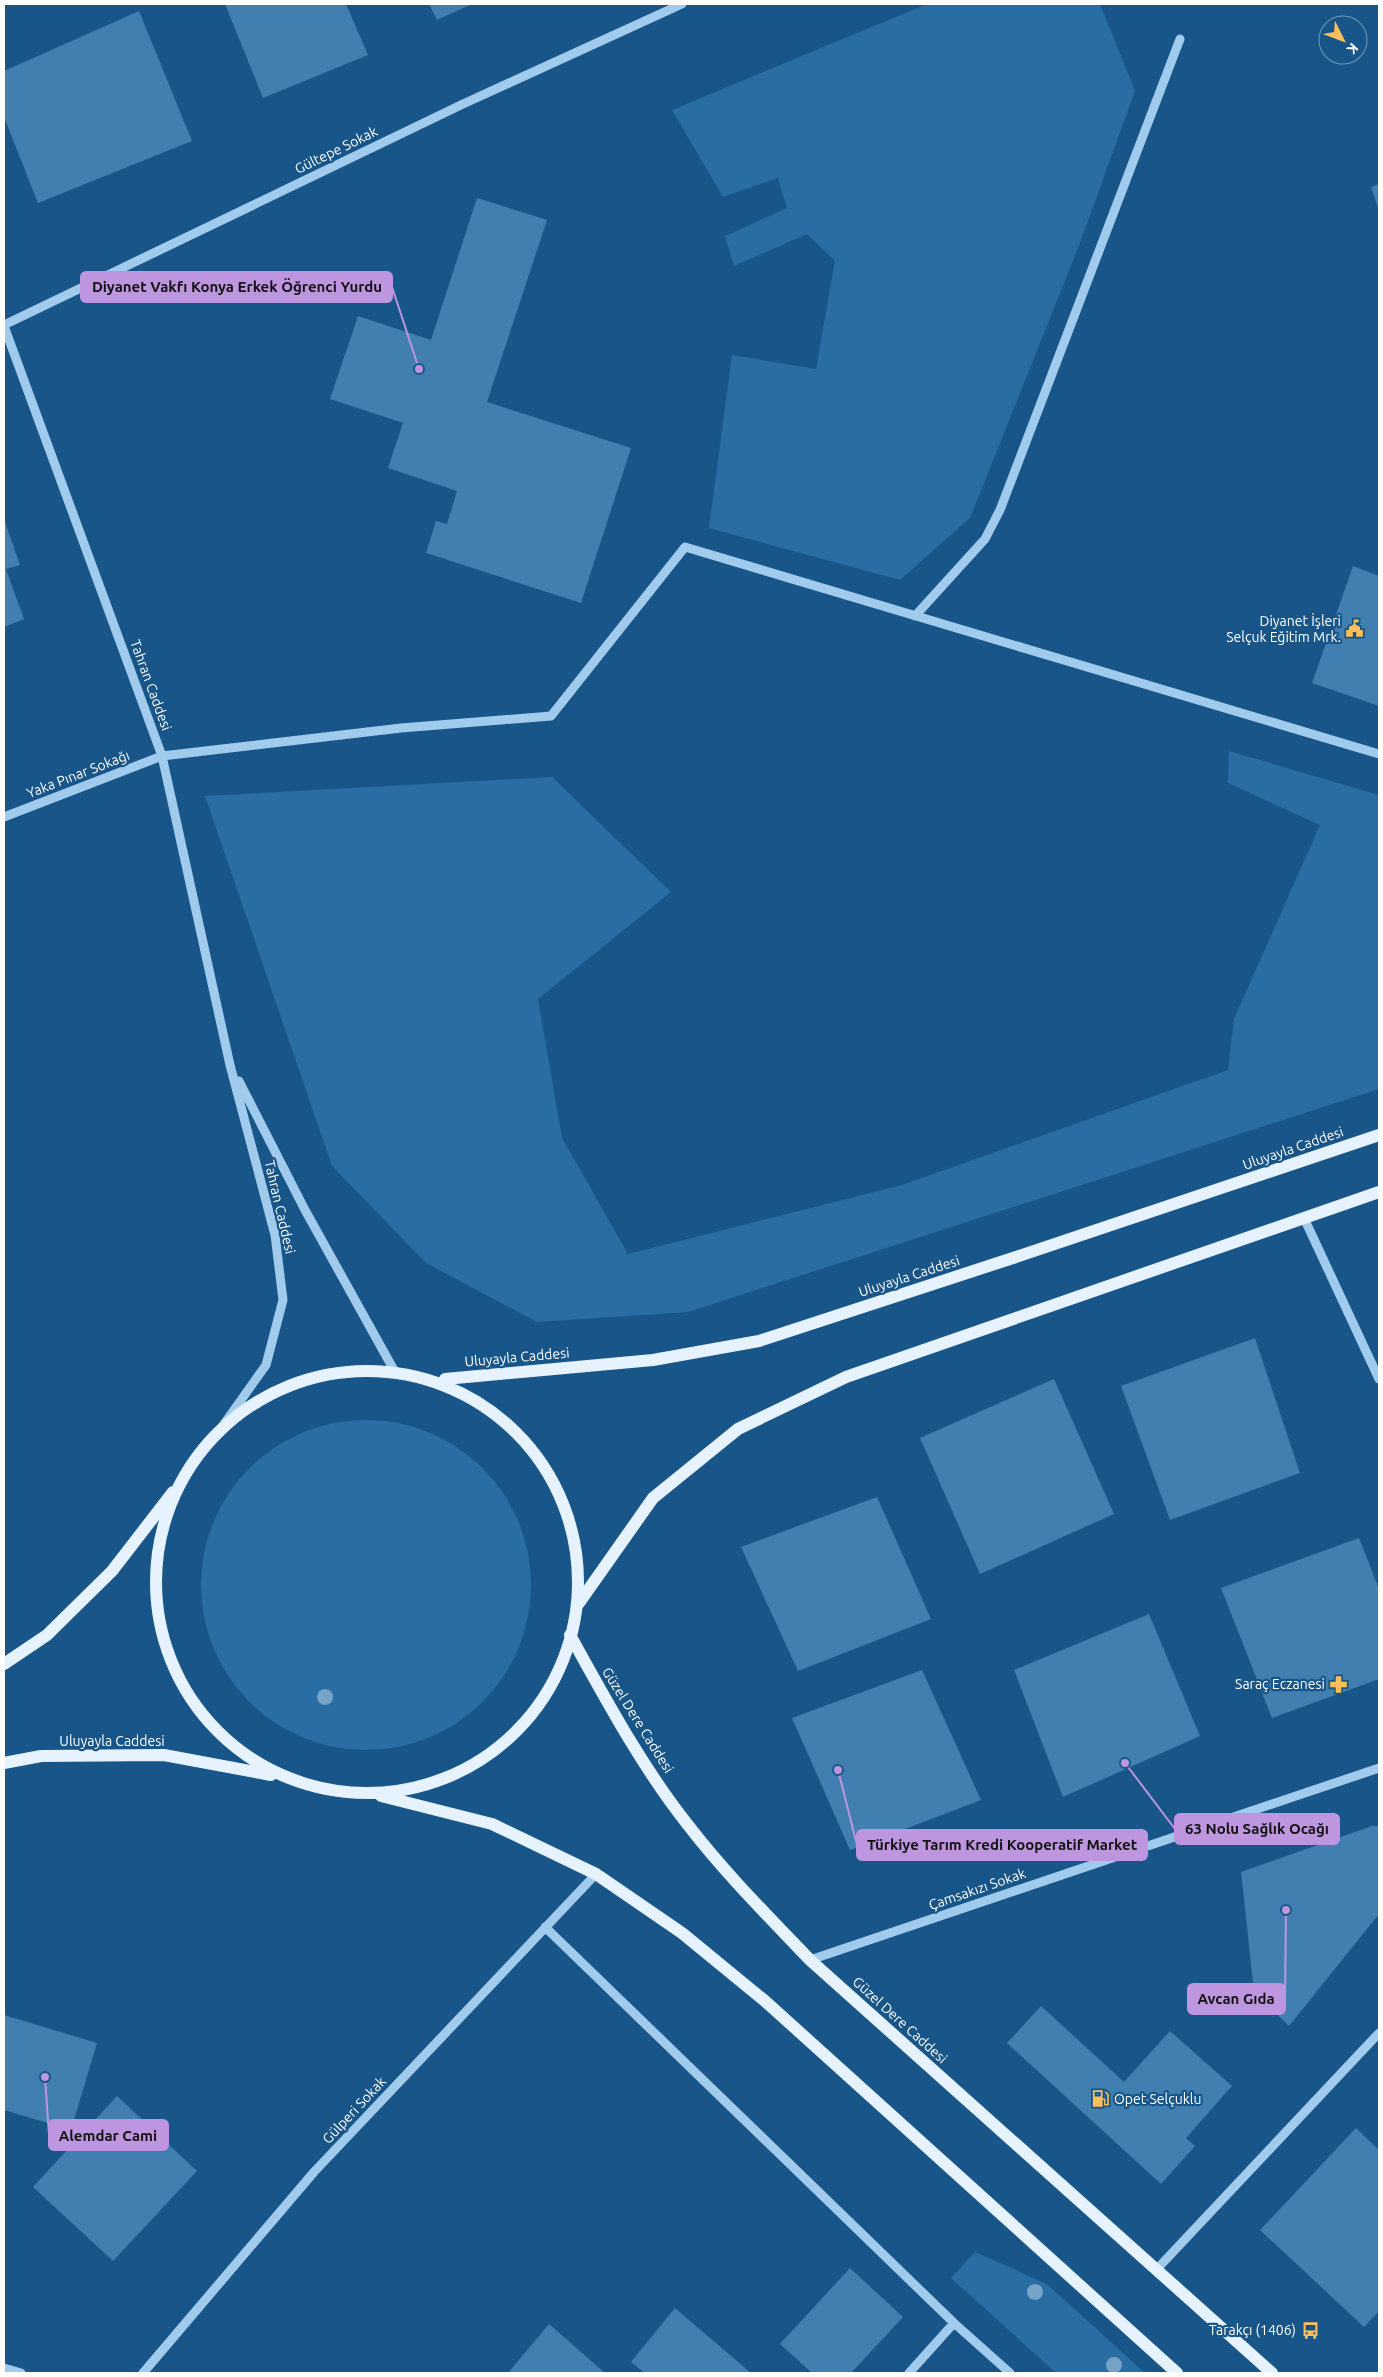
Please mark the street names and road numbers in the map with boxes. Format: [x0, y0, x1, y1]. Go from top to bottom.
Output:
street label: Gültepe Sokak [292, 123, 380, 177]
street label: Tahran Caddesi [127, 637, 175, 733]
street label: Yaka Pınar Sokağı [24, 747, 132, 801]
street label: Uluyayla Caddesi [1241, 1123, 1345, 1173]
street label: Tahran Caddesi [261, 1159, 299, 1255]
street label: Uluyayla Caddesi [856, 1252, 962, 1300]
street label: Uluyayla Caddesi [464, 1344, 570, 1370]
street label: Güzel Dere Caddesi [599, 1664, 677, 1776]
street label: Uluyayla Caddesi [59, 1733, 165, 1749]
street label: Çamsakızı Sokak [926, 1865, 1028, 1913]
street label: Güzel Dere Caddesi [850, 1973, 950, 2067]
street label: Gülperi Sokak [319, 2073, 389, 2147]

